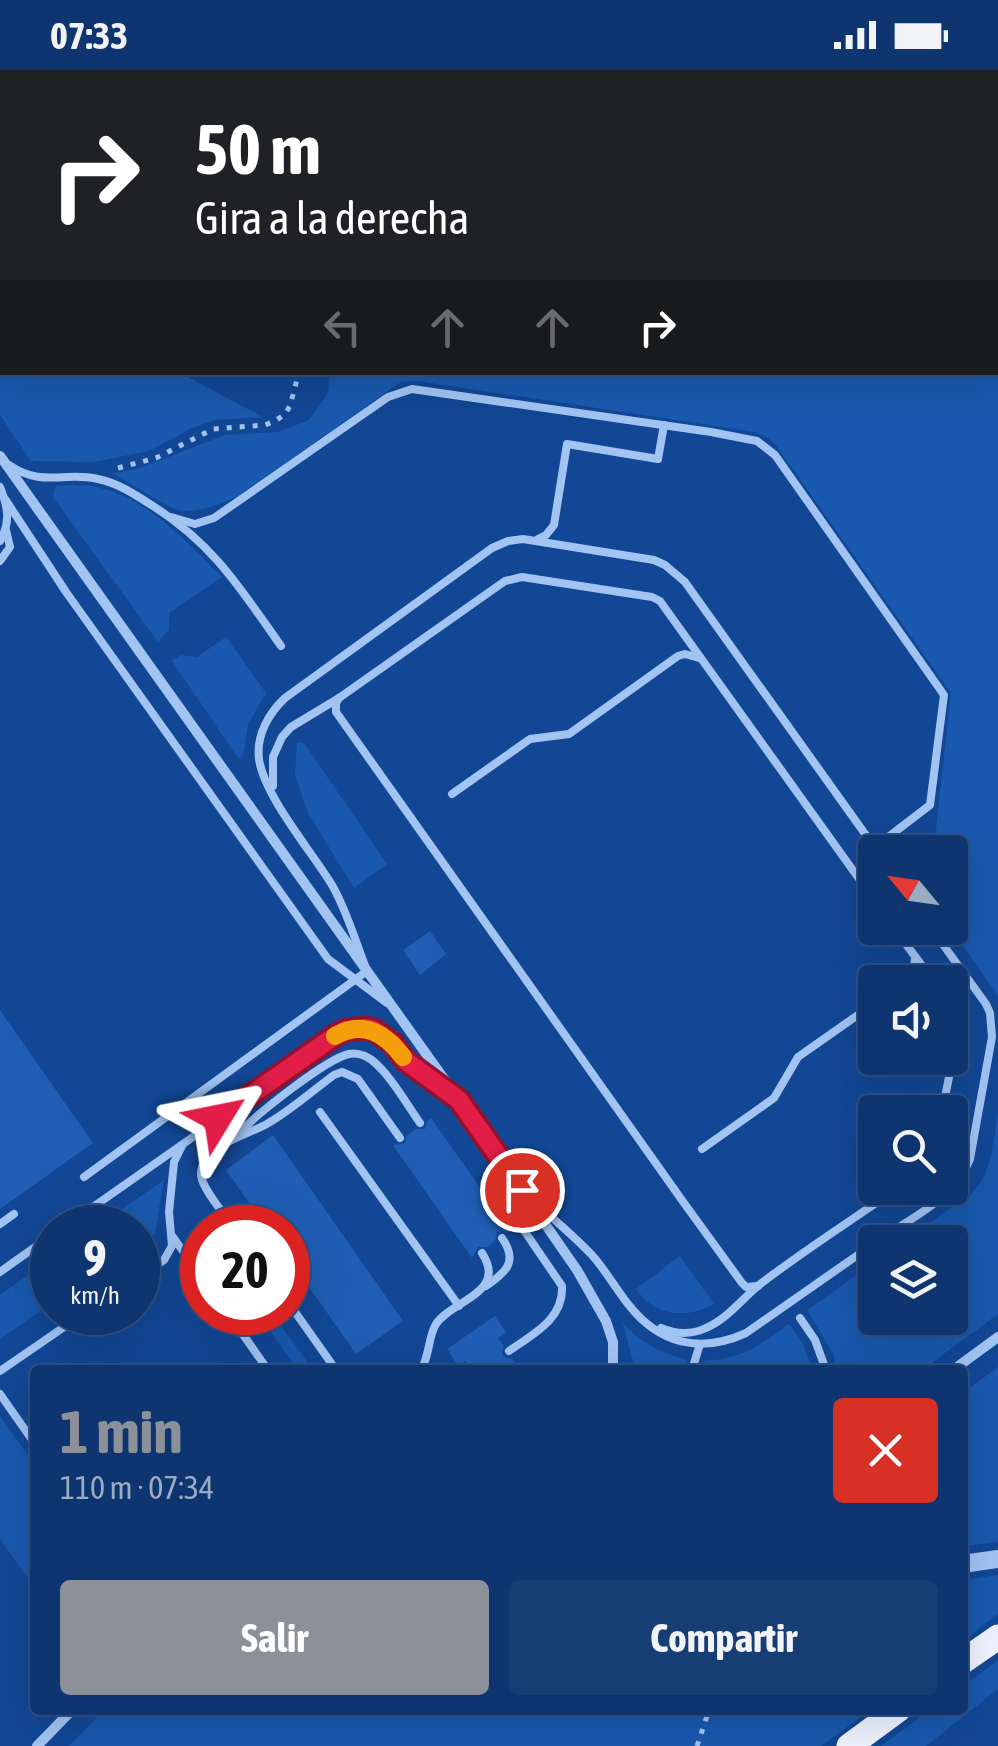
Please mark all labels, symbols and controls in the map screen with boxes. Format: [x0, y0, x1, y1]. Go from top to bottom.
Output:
text: 07:33 [50, 14, 128, 57]
text: 50 m [195, 109, 321, 189]
icon: right [30, 110, 160, 240]
text: Gira a la derecha [195, 192, 469, 244]
icon: left [315, 300, 370, 355]
icon: ahead [420, 300, 475, 355]
icon: ahead [525, 300, 580, 355]
icon: right [630, 300, 685, 355]
north arrow [858, 835, 968, 945]
map controls [858, 835, 968, 1335]
button: sound [858, 965, 968, 1075]
position arrow [166, 1066, 270, 1170]
button: search [858, 1095, 968, 1205]
pin [480, 1148, 565, 1233]
icon: arrive [495, 1163, 550, 1218]
speed limit sign: 20 [180, 1205, 310, 1335]
button: layers [858, 1225, 968, 1335]
text: 9 [83, 1229, 107, 1287]
text: km/h [70, 1281, 120, 1309]
text: 1 min [60, 1397, 183, 1466]
button: close [833, 1398, 938, 1503]
text: 110 m · 07:34 [60, 1469, 214, 1506]
button: Salir [60, 1580, 489, 1695]
button: Compartir [509, 1580, 938, 1695]

